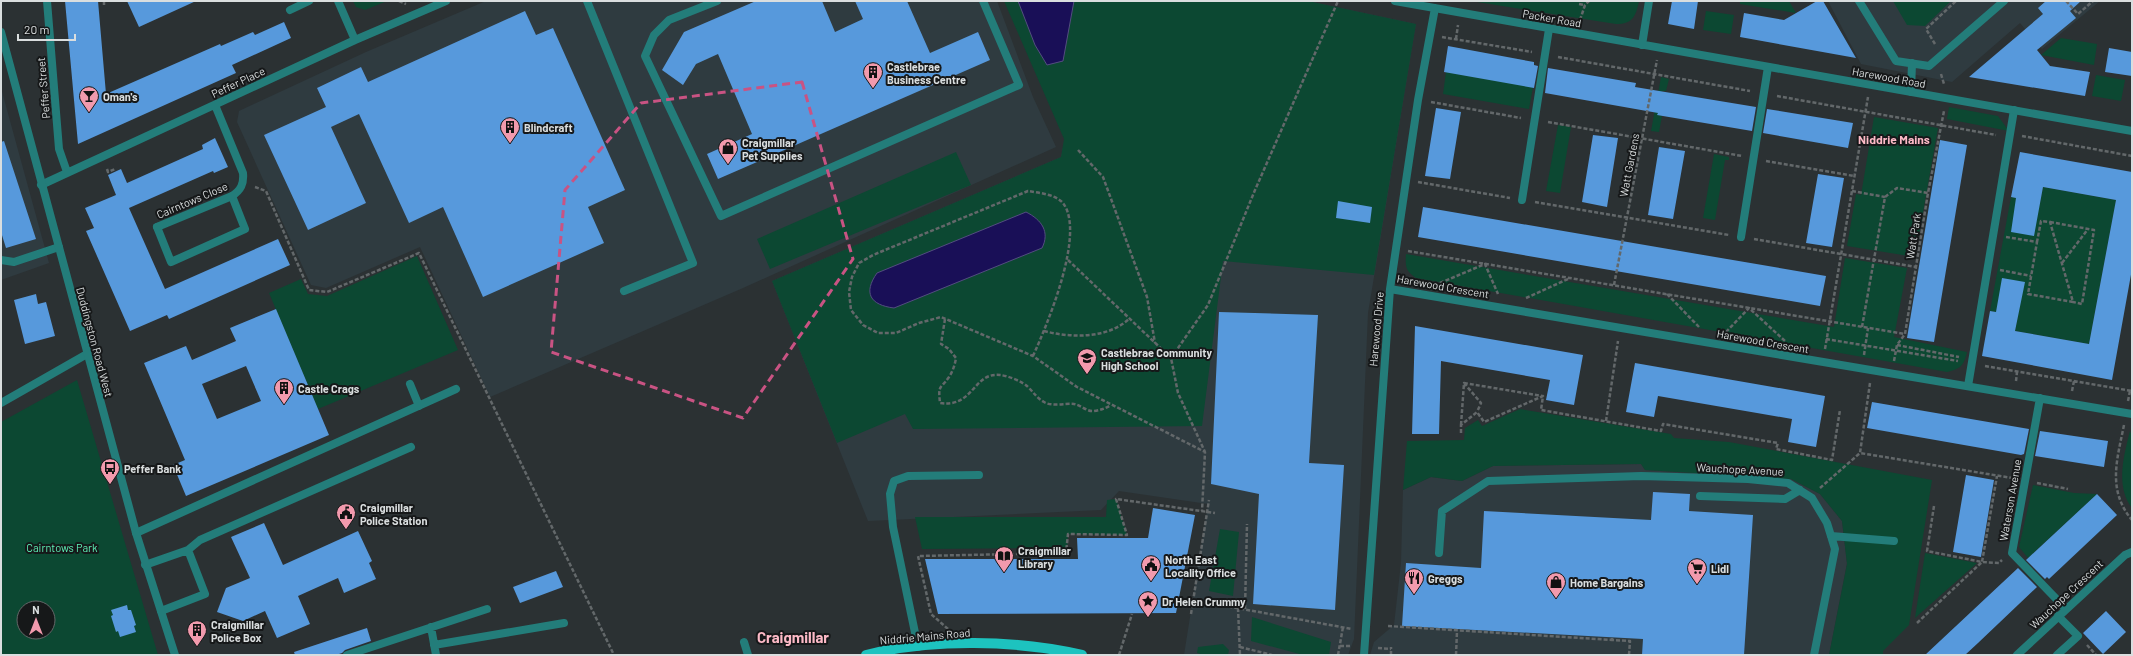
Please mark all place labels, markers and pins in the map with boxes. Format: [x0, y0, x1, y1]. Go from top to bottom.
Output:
place label: Castlebrae Business Centre [887, 60, 966, 86]
building icon: Castlebrae Business Centre [862, 61, 884, 89]
bar icon: Oman's [78, 85, 100, 113]
place label: Oman's [103, 90, 138, 103]
building icon: Blindcraft [499, 116, 521, 144]
place label: Blindcraft [524, 121, 573, 134]
place label: Craigmillar Pet Supplies [742, 136, 803, 162]
shop icon: Craigmillar Pet Supplies [717, 137, 739, 165]
place label: Castlebrae Community High School [1101, 346, 1212, 372]
school or university icon: Castlebrae Community High School [1076, 347, 1098, 375]
building icon: Castle Crags [273, 377, 295, 405]
place label: Castle Crags [298, 382, 360, 395]
bus stop icon: Peffer Bank [99, 457, 121, 485]
place label: Peffer Bank [124, 462, 181, 475]
place label: Craigmillar Police Station [360, 501, 427, 527]
public building icon: Craigmillar Police Station [335, 502, 357, 530]
place label: Craigmillar Library [1018, 544, 1072, 570]
library icon: Craigmillar Library [993, 545, 1015, 573]
place label: North East Locality Office [1165, 553, 1236, 579]
public building icon: North East Locality Office [1140, 554, 1162, 582]
supermarket icon: Lidl [1686, 557, 1708, 585]
place label: Lidl [1711, 562, 1729, 575]
restaurant icon: Greggs [1403, 567, 1425, 595]
shop icon: Home Bargains [1545, 571, 1567, 599]
place label: Greggs [1428, 572, 1463, 585]
place label: Home Bargains [1570, 576, 1644, 589]
place icon: Dr Helen Crummy [1137, 590, 1159, 618]
place label: Dr Helen Crummy [1162, 595, 1246, 608]
place label: Craigmillar Police Box [211, 618, 265, 644]
building icon: Craigmillar Police Box [186, 619, 208, 647]

